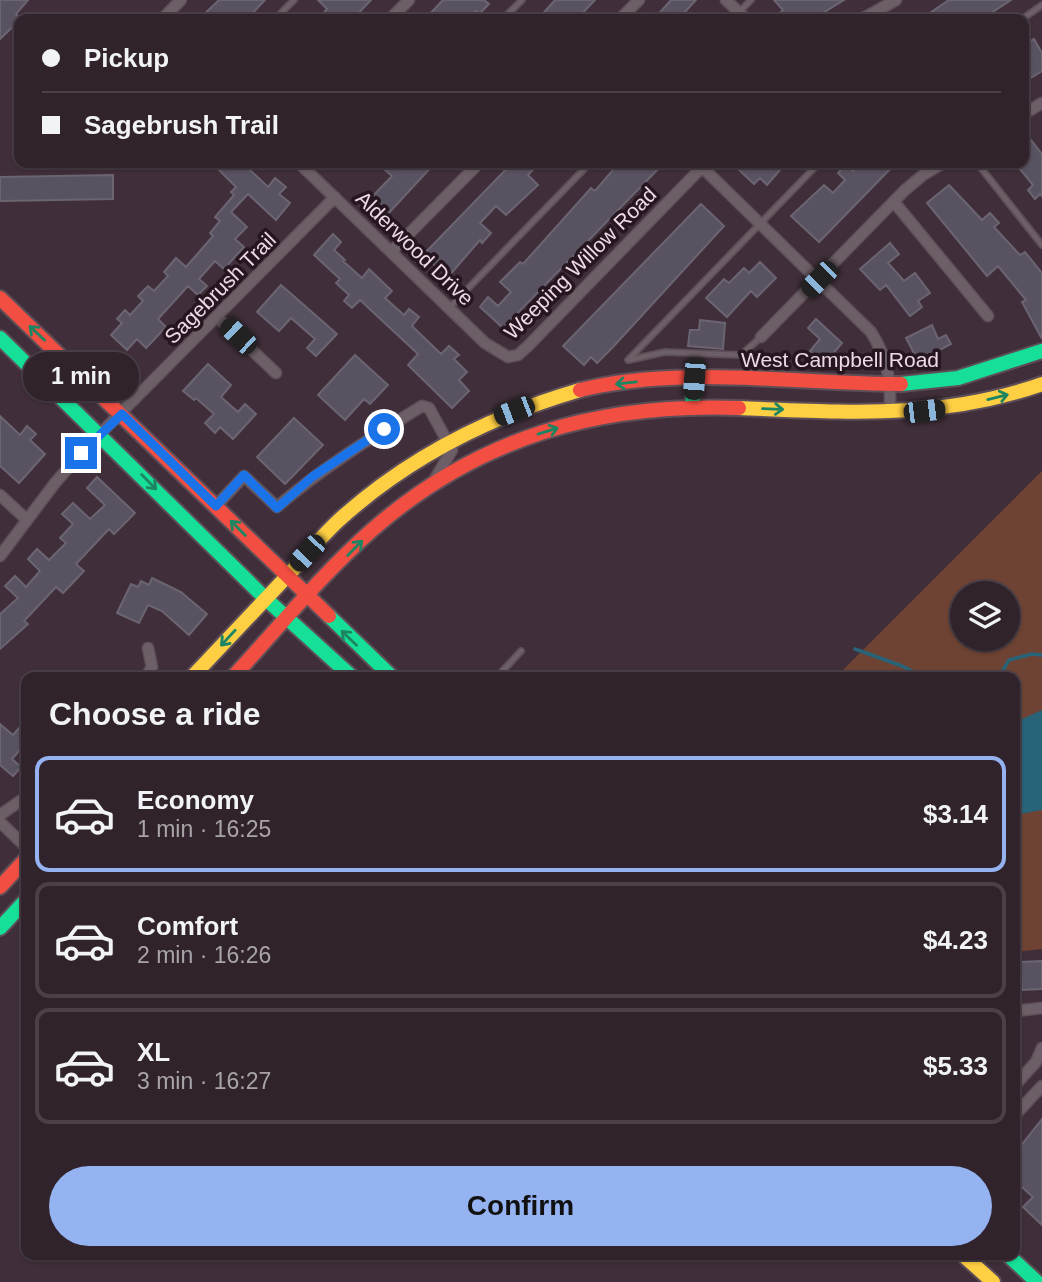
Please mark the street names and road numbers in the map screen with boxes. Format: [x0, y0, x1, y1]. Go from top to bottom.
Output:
street label: Weeping Willow Road [499, 182, 661, 344]
street label: Alderwood Drive [352, 186, 478, 310]
street label: Sagebrush Trail [160, 228, 280, 348]
street label: West Campbell Road [741, 348, 939, 371]

